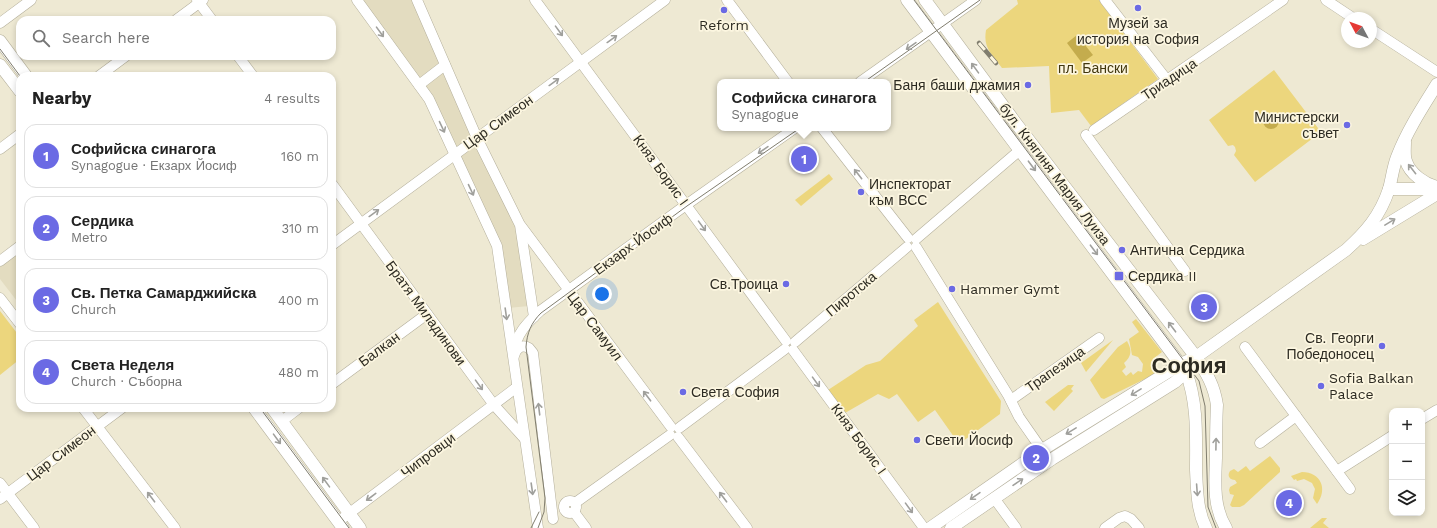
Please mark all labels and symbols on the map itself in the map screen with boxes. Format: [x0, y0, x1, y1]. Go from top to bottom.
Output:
marker: Музей за история на София [1133, 3, 1143, 13]
marker: Reform [719, 5, 729, 15]
north arrow [1341, 12, 1377, 48]
place label: Музей за история на София [1077, 15, 1199, 47]
place label: Reform [699, 17, 749, 33]
one-way arrow [375, 26, 384, 37]
one-way arrow [554, 26, 563, 37]
one-way arrow [607, 34, 618, 43]
one-way arrow [905, 42, 916, 50]
street label: Триадица [1138, 55, 1200, 103]
park label: пл. Бански [1058, 60, 1128, 76]
one-way arrow [971, 62, 979, 73]
one-way arrow [548, 77, 559, 86]
place label: Баня баши джамия [893, 77, 1020, 93]
marker: Баня баши джамия [1023, 80, 1033, 90]
street label: Цар Симеон [460, 91, 536, 153]
street label: бул. Княгиня Мария Луиза [996, 100, 1114, 248]
place label: Министерски съвет [1254, 109, 1340, 141]
one-way arrow [439, 120, 446, 132]
marker: Министерски съвет [1342, 120, 1352, 130]
street label: Княз Борис I [630, 132, 692, 208]
pin: 1 [791, 144, 817, 174]
one-way arrow [758, 146, 769, 154]
one-way arrow [1028, 161, 1036, 172]
one-way arrow [1407, 164, 1416, 175]
one-way arrow [854, 169, 862, 180]
place label: Инспекторат към ВСС [869, 176, 952, 208]
one-way arrow [468, 184, 475, 196]
marker: Инспекторат към ВСС [856, 187, 866, 197]
one-way arrow [369, 209, 380, 218]
street label: Екзарх Йосиф [590, 209, 675, 278]
one-way arrow [1384, 218, 1395, 226]
one-way arrow [698, 221, 706, 232]
place label: Антична Сердика [1130, 242, 1245, 258]
one-way arrow [1090, 244, 1099, 255]
marker: Антична Сердика [1117, 245, 1127, 255]
street label: Братя Миладинови [383, 258, 469, 368]
street label: Пиротска [823, 268, 880, 320]
place label: Сердика II [1128, 268, 1197, 284]
marker: Сердика II [1113, 270, 1125, 282]
place label: Св.Троица [710, 276, 778, 292]
marker: Св.Троица [781, 279, 791, 289]
place label: Hammer Gymt [960, 281, 1060, 297]
your location [592, 284, 612, 304]
marker: Hammer Gymt [947, 284, 957, 294]
street label: Цар Самуил [564, 289, 626, 363]
pin: 3 [1191, 292, 1217, 322]
one-way arrow [502, 307, 510, 320]
one-way arrow [1168, 321, 1176, 332]
street label: Балкан [355, 328, 403, 370]
place label: Св. Георги Победоносец [1287, 330, 1374, 362]
marker: Св. Георги Победоносец [1377, 341, 1387, 351]
street label: Трапезица [1022, 343, 1088, 395]
district label: София [1152, 353, 1226, 378]
place label: Sofia Balkan Palace [1329, 370, 1414, 402]
one-way arrow [812, 376, 821, 387]
one-way arrow [475, 379, 483, 390]
marker: Sofia Balkan Palace [1316, 381, 1326, 391]
place label: Света София [691, 384, 779, 400]
marker: Света София [678, 387, 688, 397]
one-way arrow [1131, 388, 1142, 396]
one-way arrow [643, 390, 652, 401]
street label: Княз Борис I [828, 401, 890, 477]
one-way arrow [535, 403, 543, 416]
street label: Цар Симеон [23, 422, 99, 484]
one-way arrow [1065, 427, 1077, 435]
street label: Чипровци [398, 429, 458, 481]
place label: Свети Йосиф [925, 431, 1013, 448]
one-way arrow [273, 434, 281, 445]
marker: Свети Йосиф [912, 435, 922, 445]
one-way arrow [1212, 438, 1220, 451]
pin: 2 [1023, 443, 1049, 473]
one-way arrow [322, 477, 330, 488]
one-way arrow [1012, 478, 1023, 486]
one-way arrow [528, 482, 536, 495]
one-way arrow [1194, 483, 1201, 496]
pin: 4 [1276, 488, 1302, 518]
one-way arrow [719, 491, 728, 502]
one-way arrow [147, 492, 155, 503]
one-way arrow [970, 492, 981, 500]
one-way arrow [366, 493, 377, 501]
one-way arrow [905, 502, 913, 513]

